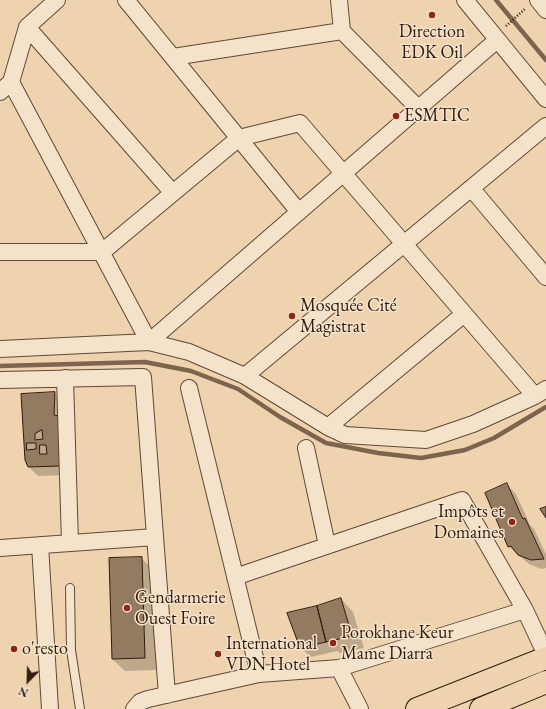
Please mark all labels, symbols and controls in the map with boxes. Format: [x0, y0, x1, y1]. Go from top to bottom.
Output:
marker: Direction EDK Oil [427, 10, 437, 20]
place label: Direction EDK Oil [399, 21, 465, 64]
place label: ESMTIC [404, 105, 470, 127]
marker: ESMTIC [391, 111, 401, 121]
place label: Mosquée Cité Magistrat [300, 295, 397, 338]
marker: Mosquée Cité Magistrat [287, 311, 297, 321]
place label: Impôts et Domaines [434, 501, 504, 544]
marker: Impôts et Domaines [507, 517, 517, 527]
place label: Gendarmerie Ouest Foire [135, 587, 225, 630]
marker: Gendarmerie Ouest Foire [122, 603, 132, 613]
place label: Porokhane Keur Mame Diarra [341, 622, 453, 664]
place label: International VDN Hotel [226, 633, 317, 676]
place label: o'resto [22, 638, 68, 660]
marker: Porokhane Keur Mame Diarra [328, 638, 338, 648]
marker: o'resto [9, 644, 19, 654]
marker: International VDN Hotel [213, 649, 223, 659]
north arrow [8, 661, 48, 701]
text: N [16, 684, 30, 700]

